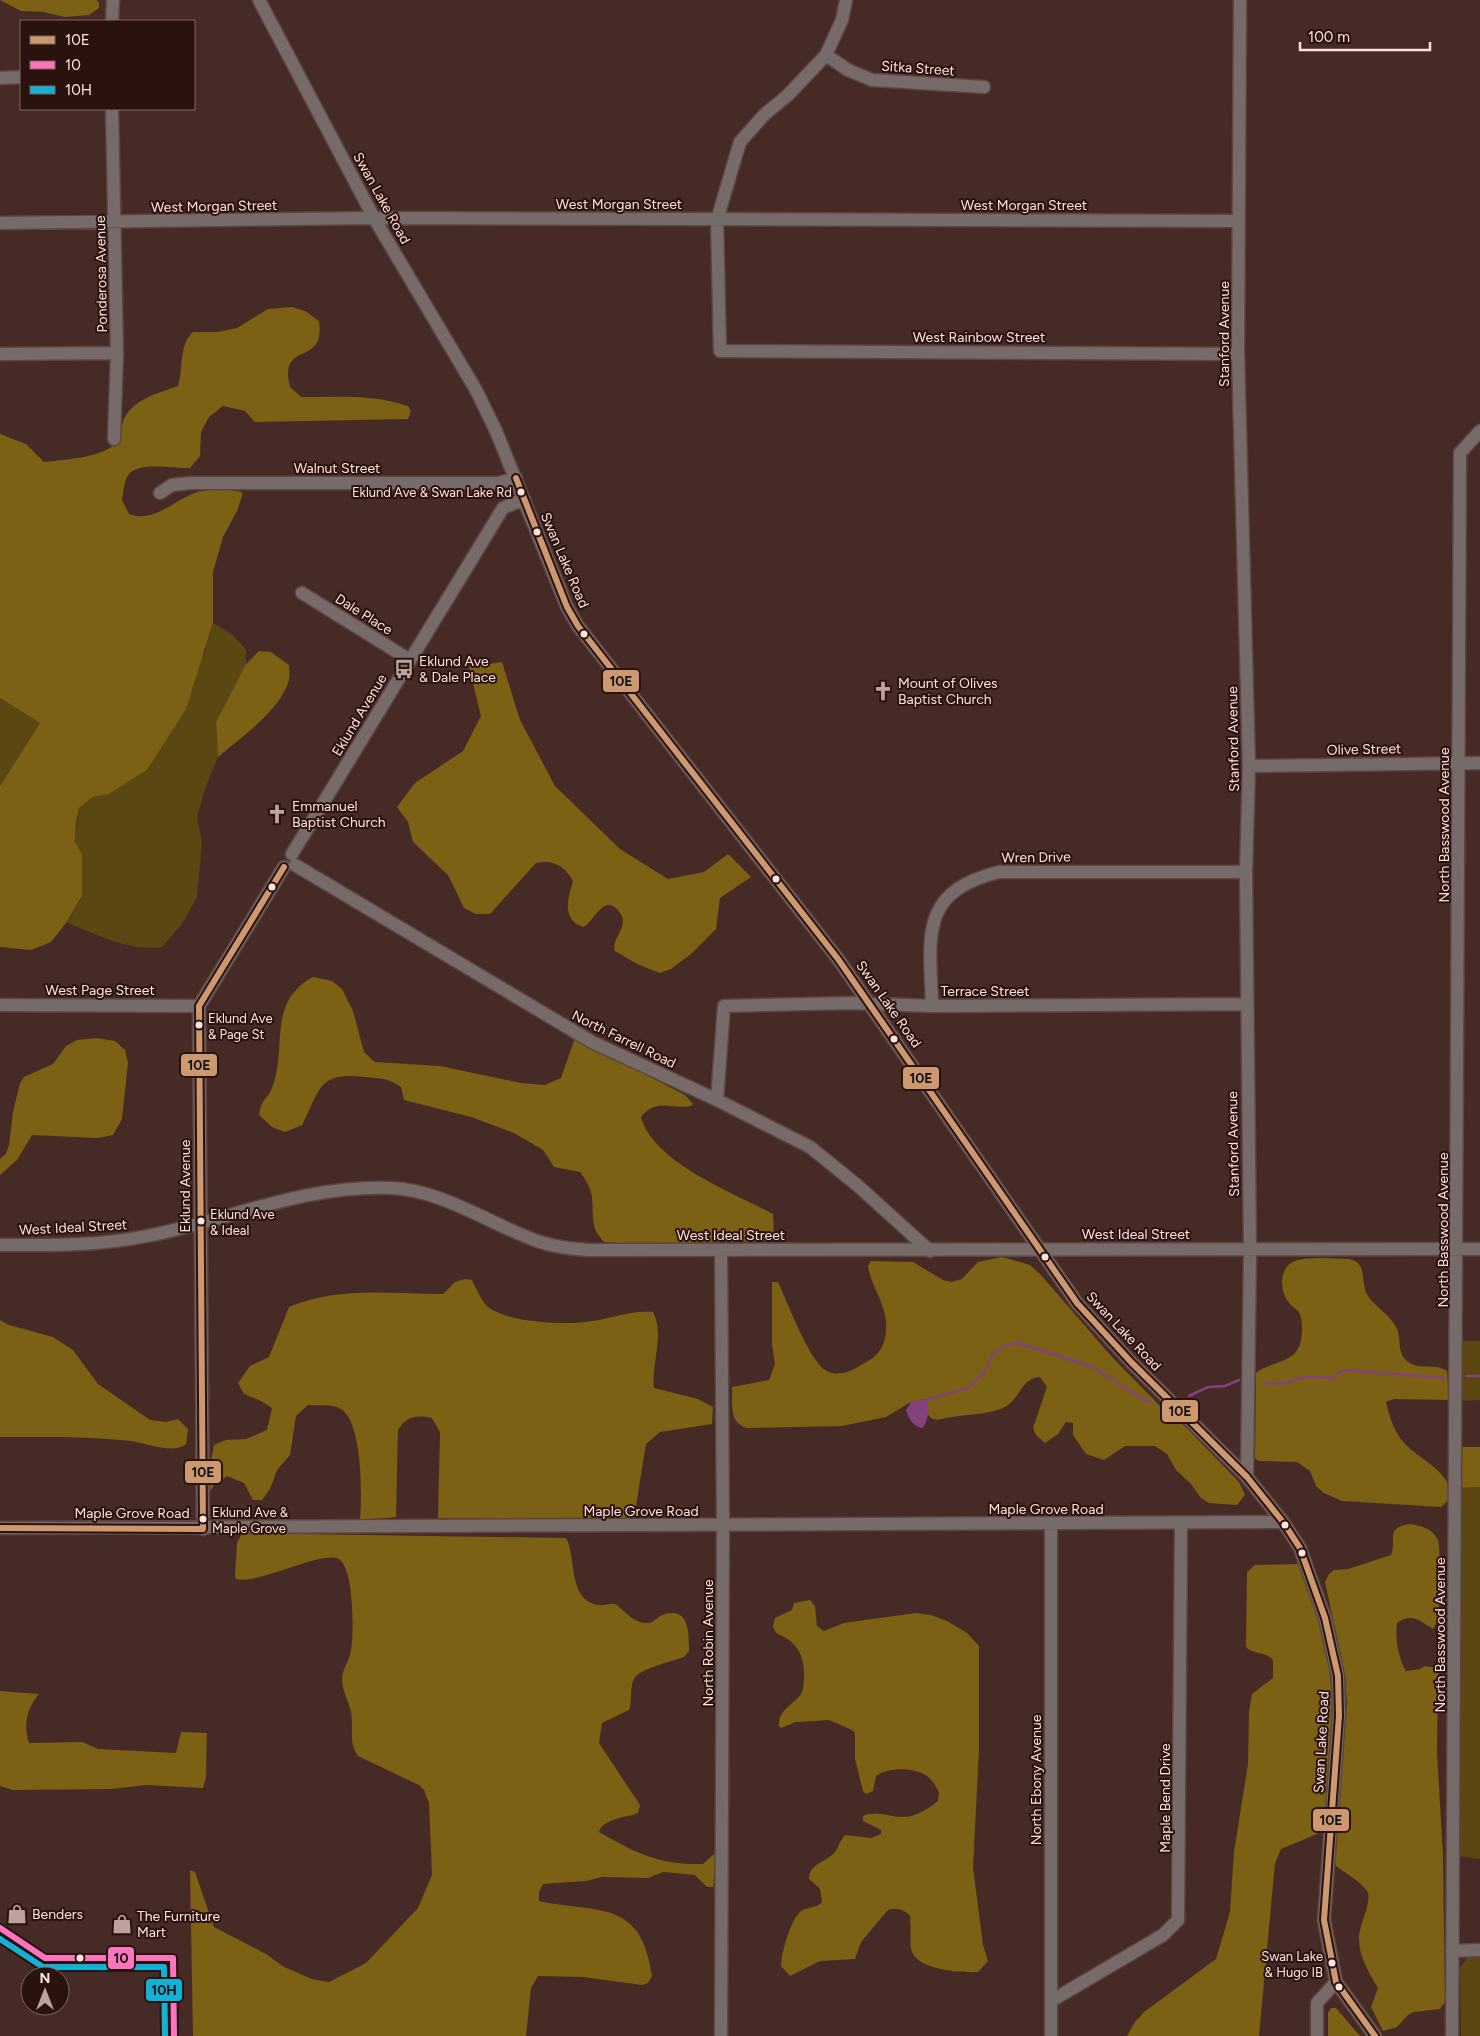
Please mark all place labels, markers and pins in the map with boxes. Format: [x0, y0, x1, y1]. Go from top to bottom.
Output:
place label: Eklund Ave & Swan Lake Rd [352, 485, 512, 500]
marker: Eklund Ave & Swan Lake Rd [516, 487, 526, 497]
unlabelled marker [532, 527, 542, 537]
unlabelled marker [579, 629, 589, 639]
place label: Eklund Ave & Dale Place [419, 653, 496, 686]
bus stop icon: Eklund Ave & Dale Place [393, 658, 415, 680]
place label: Mount of Olives Baptist Church [898, 675, 998, 708]
church icon: Mount of Olives Baptist Church [872, 680, 894, 702]
place label: Emmanuel Baptist Church [292, 798, 386, 831]
church icon: Emmanuel Baptist Church [266, 803, 288, 825]
unlabelled marker [771, 874, 781, 884]
unlabelled marker [267, 882, 277, 892]
place label: Eklund Ave & Page St [208, 1011, 273, 1042]
marker: Eklund Ave & Page St [194, 1020, 204, 1030]
unlabelled marker [889, 1034, 899, 1044]
place label: Eklund Ave & Ideal [210, 1207, 275, 1238]
marker: Eklund Ave & Ideal [196, 1216, 206, 1226]
unlabelled marker [1040, 1252, 1050, 1262]
place label: Eklund Ave & Maple Grove [212, 1505, 289, 1536]
marker: Eklund Ave & Maple Grove [198, 1514, 208, 1524]
unlabelled marker [1280, 1520, 1290, 1530]
unlabelled marker [1297, 1548, 1307, 1558]
shop icon: Benders [6, 1903, 28, 1925]
place label: Benders [32, 1906, 83, 1923]
place label: The Furniture Mart [137, 1908, 221, 1941]
shop icon: The Furniture Mart [111, 1913, 133, 1935]
place label: Swan Lake & Hugo IB [1261, 1949, 1323, 1980]
unlabelled marker [75, 1953, 85, 1963]
marker: Swan Lake & Hugo IB [1327, 1958, 1337, 1968]
unlabelled marker [1334, 1982, 1344, 1992]

